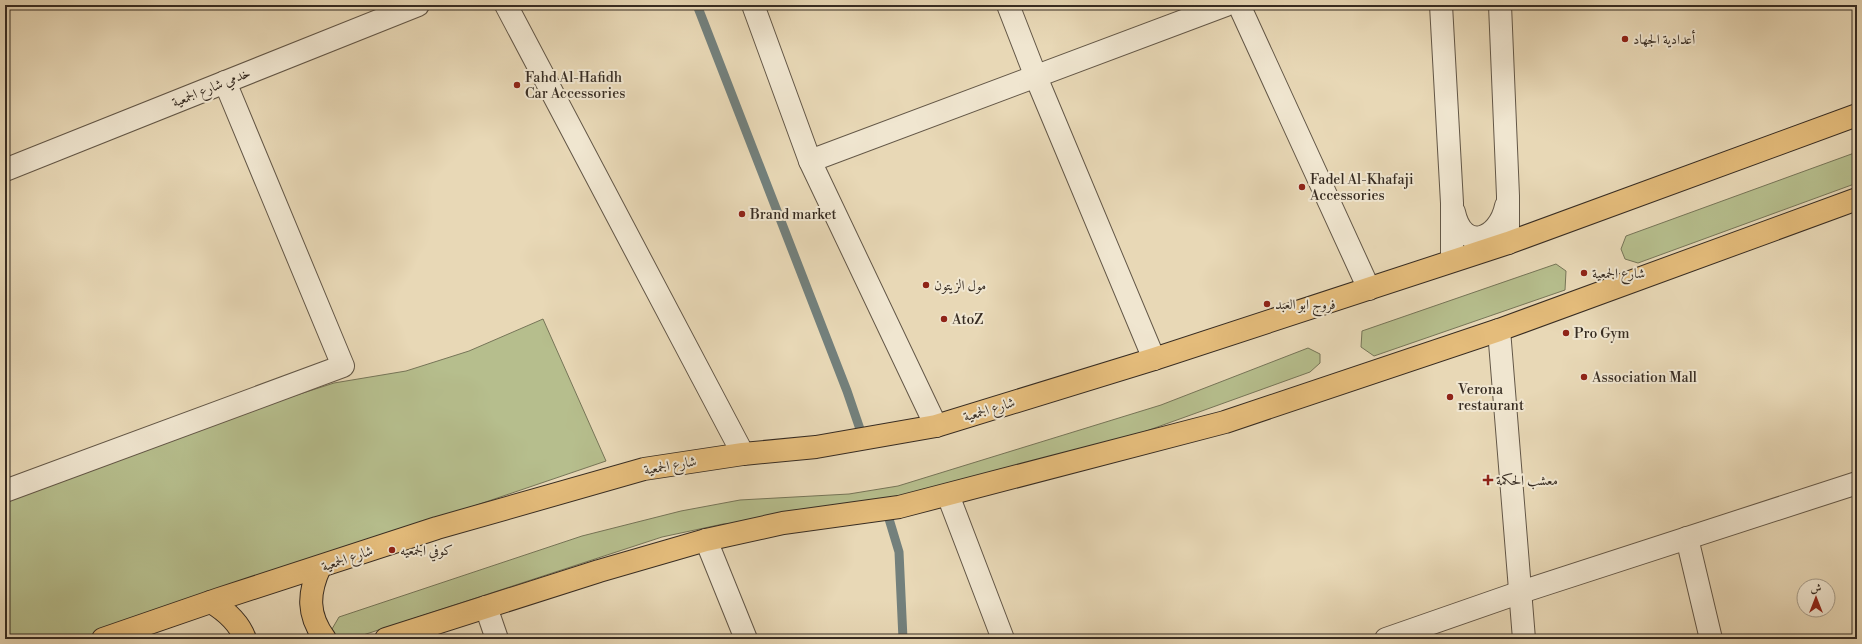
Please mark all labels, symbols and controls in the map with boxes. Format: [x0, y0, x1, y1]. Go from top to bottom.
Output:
place label: أعدادية الجهاد [1633, 29, 1696, 49]
marker: أعدادية الجهاد [1620, 34, 1630, 44]
street label: خدمي شارع الجمعية [169, 64, 254, 114]
place label: Fahd Al-Hafidh Car Accessories [525, 69, 625, 103]
marker: Fahd Al-Hafidh Car Accessories [512, 80, 522, 90]
place label: Fadel Al-Khafaji Accessories [1309, 171, 1414, 205]
marker: Fadel Al-Khafaji Accessories [1297, 182, 1307, 192]
place label: Brand market [749, 206, 837, 224]
marker: Brand market [737, 209, 747, 219]
place label: شارع الجمعية [1592, 265, 1645, 285]
marker: شارع الجمعية [1579, 268, 1589, 278]
place label: مول الزيتون [934, 277, 986, 295]
marker: مول الزيتون [921, 280, 931, 290]
place label: فروج ابو العبد [1275, 296, 1336, 317]
marker: فروج ابو العبد [1262, 299, 1272, 309]
place label: AtoZ [951, 311, 983, 329]
marker: AtoZ [939, 314, 949, 324]
place label: Pro Gym [1574, 325, 1630, 343]
marker: Pro Gym [1561, 328, 1571, 338]
place label: Association Mall [1591, 369, 1697, 387]
marker: Association Mall [1579, 372, 1589, 382]
place label: Verona restaurant [1457, 381, 1524, 415]
marker: Verona restaurant [1445, 392, 1455, 402]
street label: شارع الجمعية [961, 394, 1018, 428]
street label: شارع الجمعية [642, 453, 698, 481]
place label: معشب الحكمة [1496, 472, 1558, 490]
marker: معشب الحكمة [1483, 475, 1493, 485]
street label: شارع الجمعية [319, 542, 376, 578]
place label: كوفي الجمعيه [400, 542, 453, 562]
marker: كوفي الجمعيه [387, 545, 397, 555]
north arrow [1796, 578, 1836, 618]
text: ش [1811, 582, 1822, 596]

